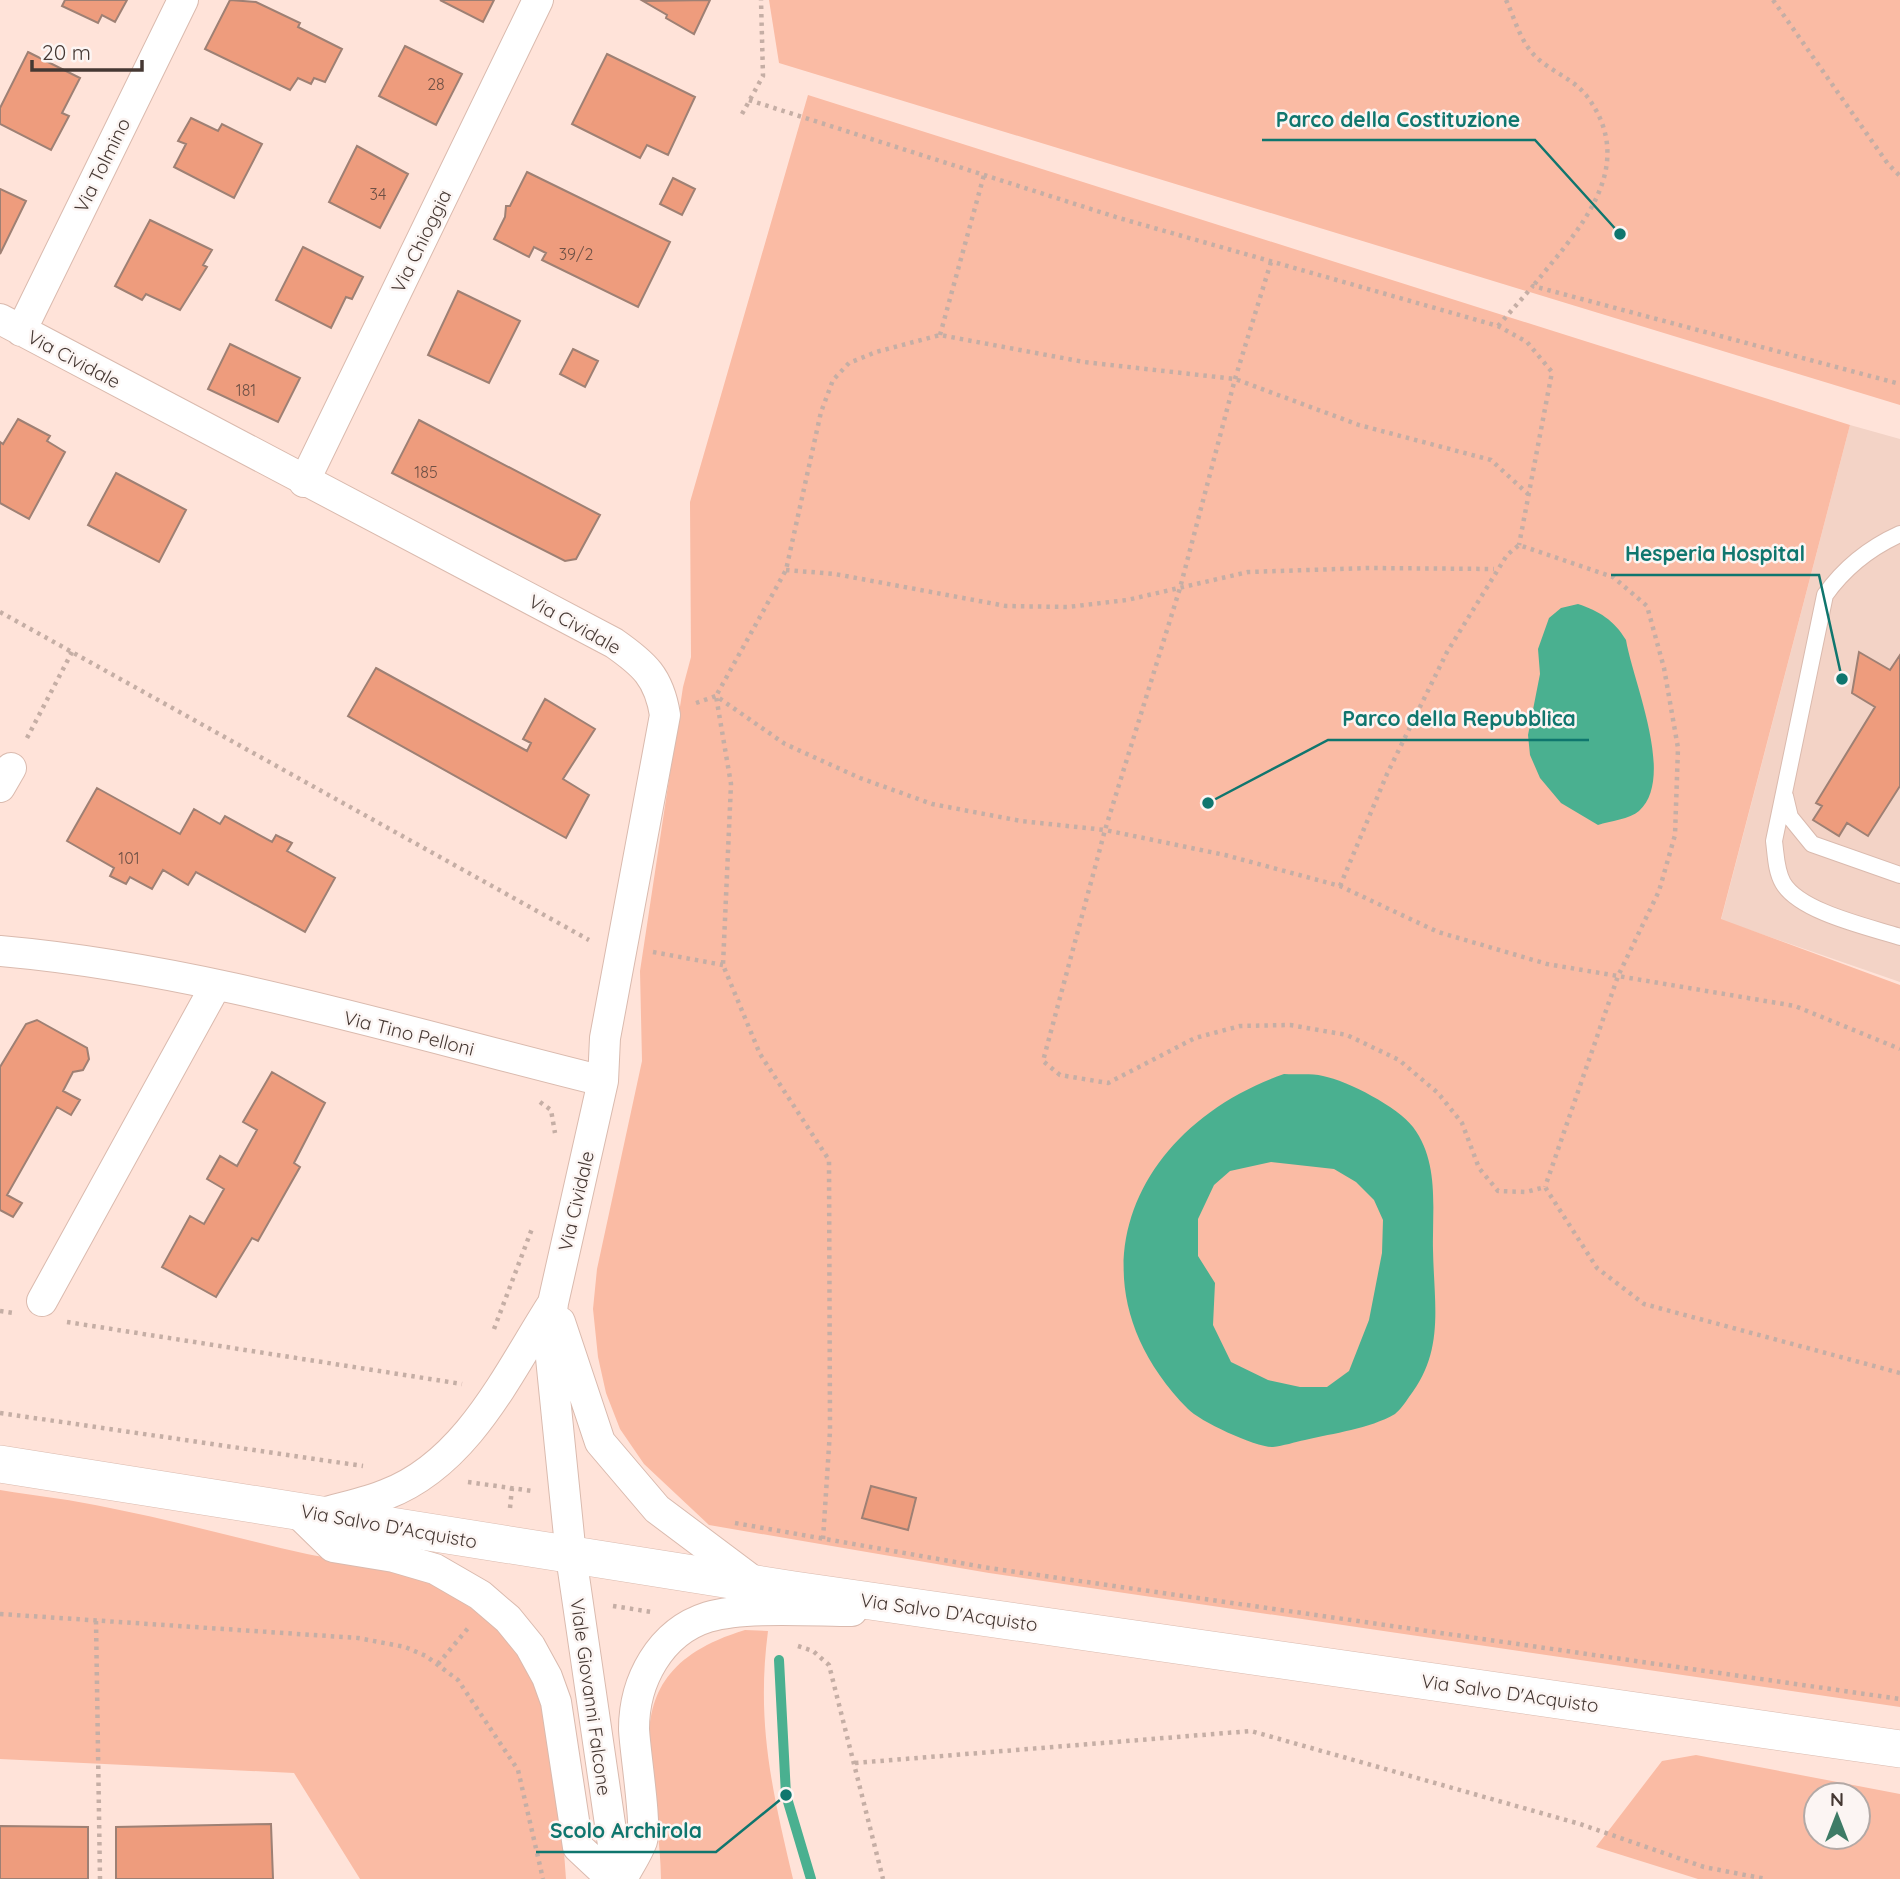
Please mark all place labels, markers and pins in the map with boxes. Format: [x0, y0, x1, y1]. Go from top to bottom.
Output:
callout: Parco della Costituzione [1262, 98, 1535, 140]
callout: Hesperia Hospital [1611, 533, 1819, 575]
callout: Parco della Repubblica [1328, 698, 1589, 740]
callout: Scolo Archirola [536, 1810, 716, 1852]

